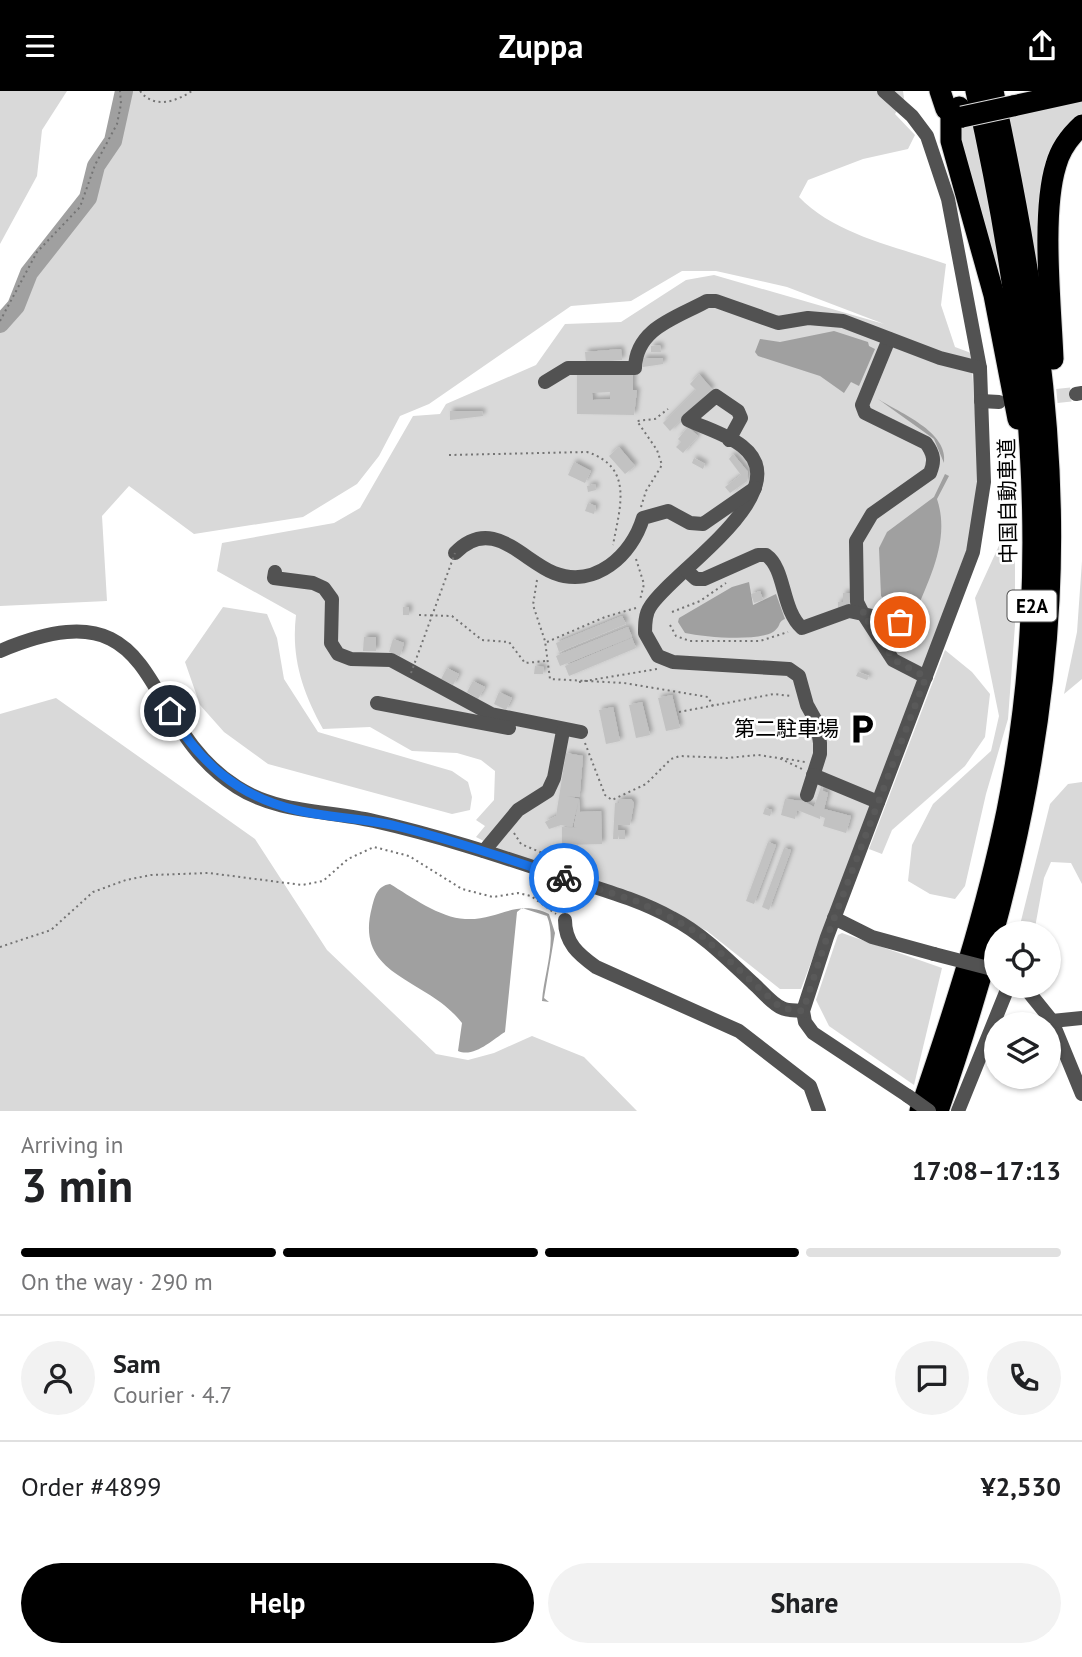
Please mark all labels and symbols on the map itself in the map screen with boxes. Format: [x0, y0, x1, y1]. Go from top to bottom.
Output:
street label: 中国自動車道 [993, 438, 1022, 564]
road number: E2A [1007, 591, 1056, 621]
pin [870, 592, 930, 652]
pin [140, 681, 200, 741]
parking icon: 第二駐車場 [845, 712, 879, 746]
place label: 第二駐車場 [734, 715, 839, 742]
courier [529, 843, 599, 913]

